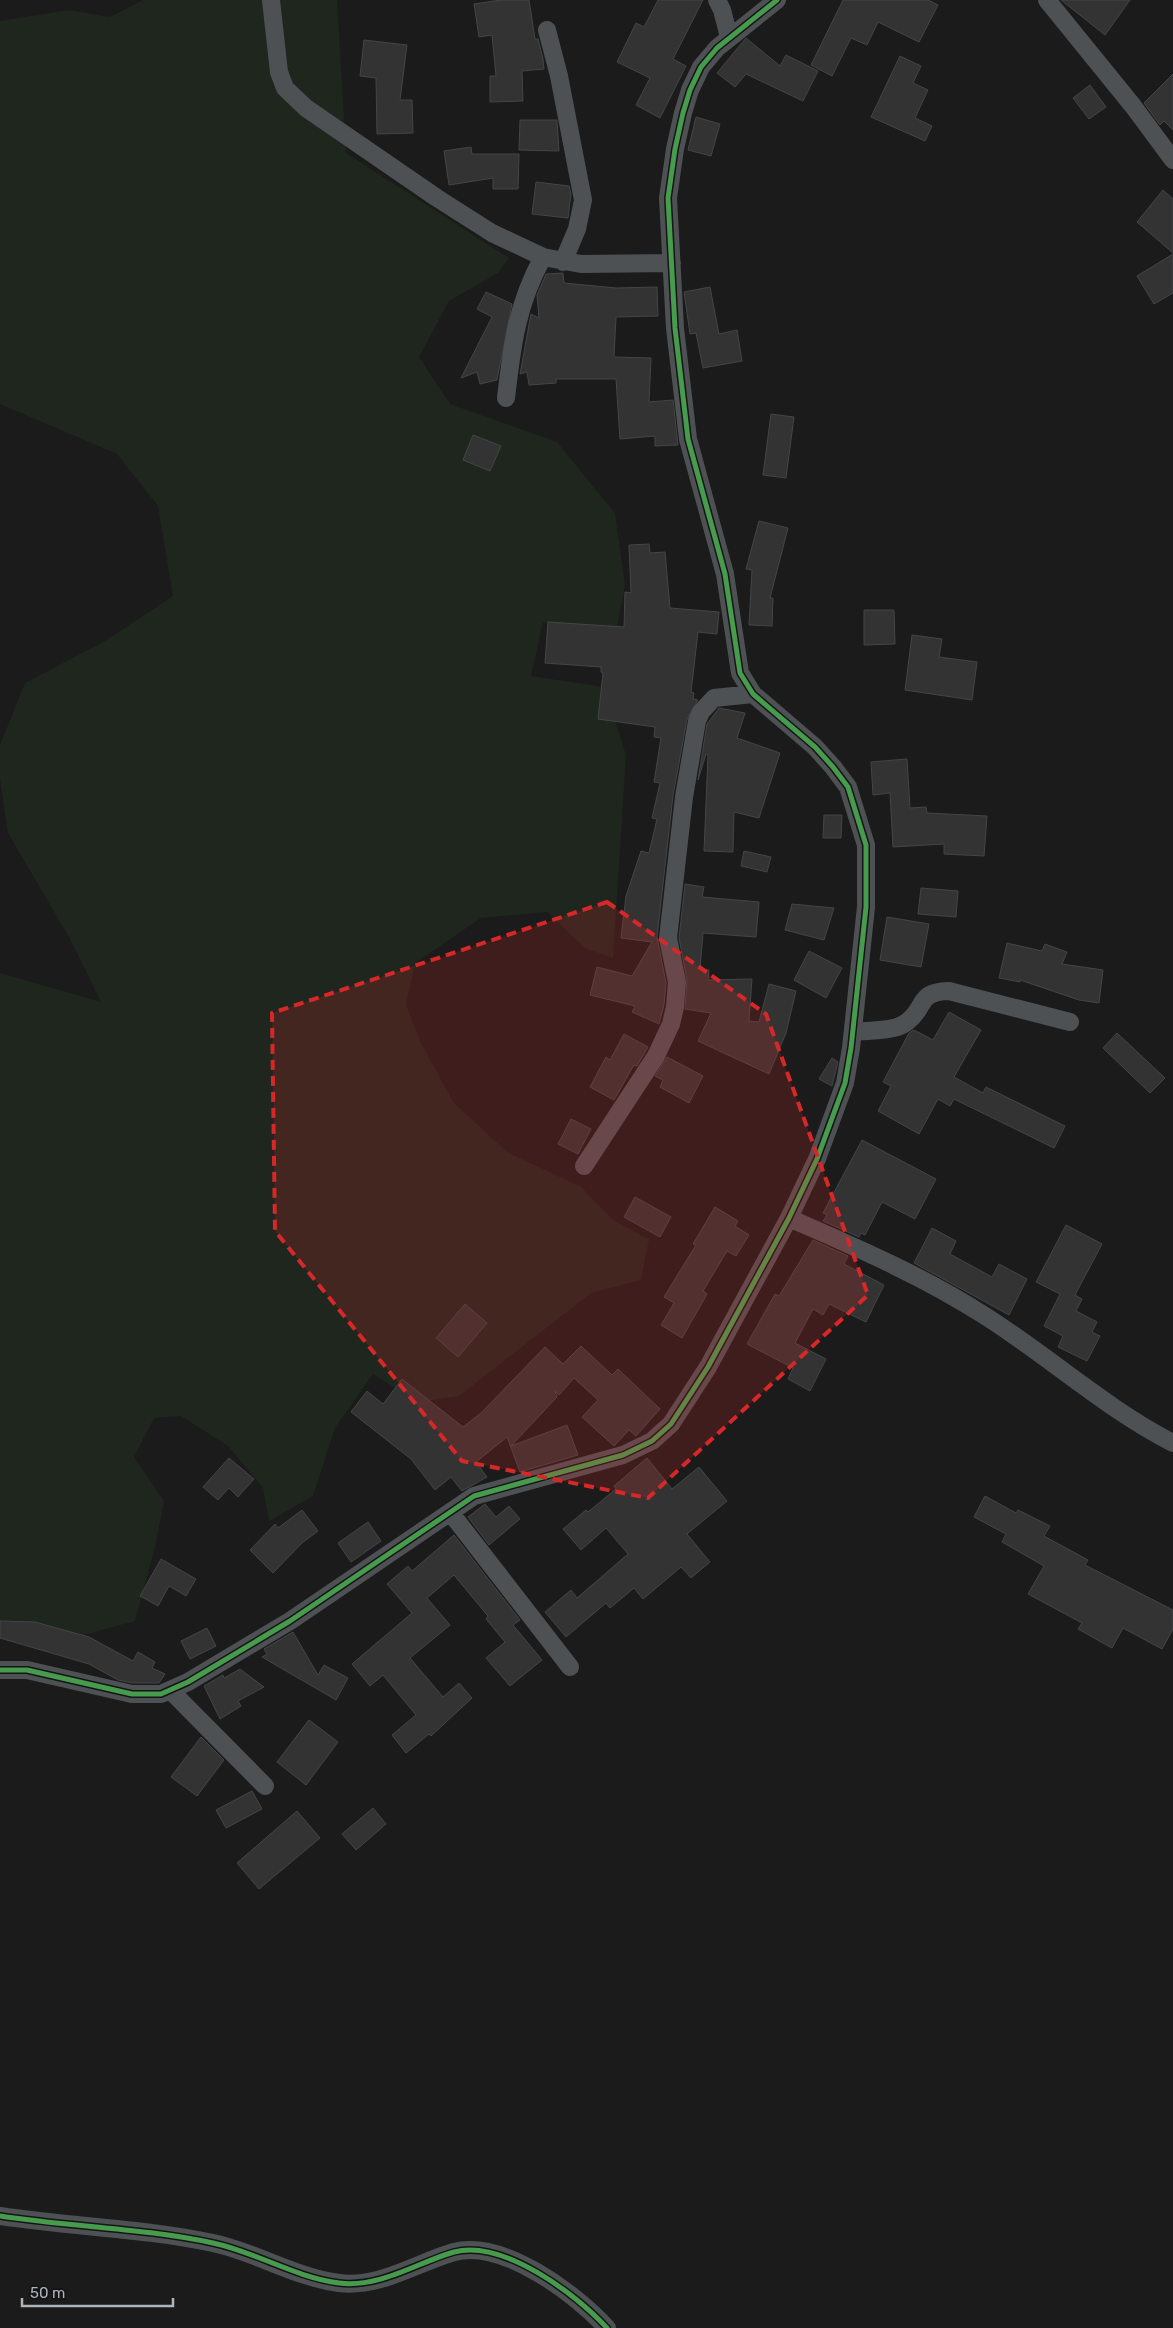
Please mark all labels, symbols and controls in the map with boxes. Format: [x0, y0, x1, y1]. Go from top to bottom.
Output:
scale bar [22, 2276, 174, 2308]
text: 50 m [30, 2284, 65, 2302]

